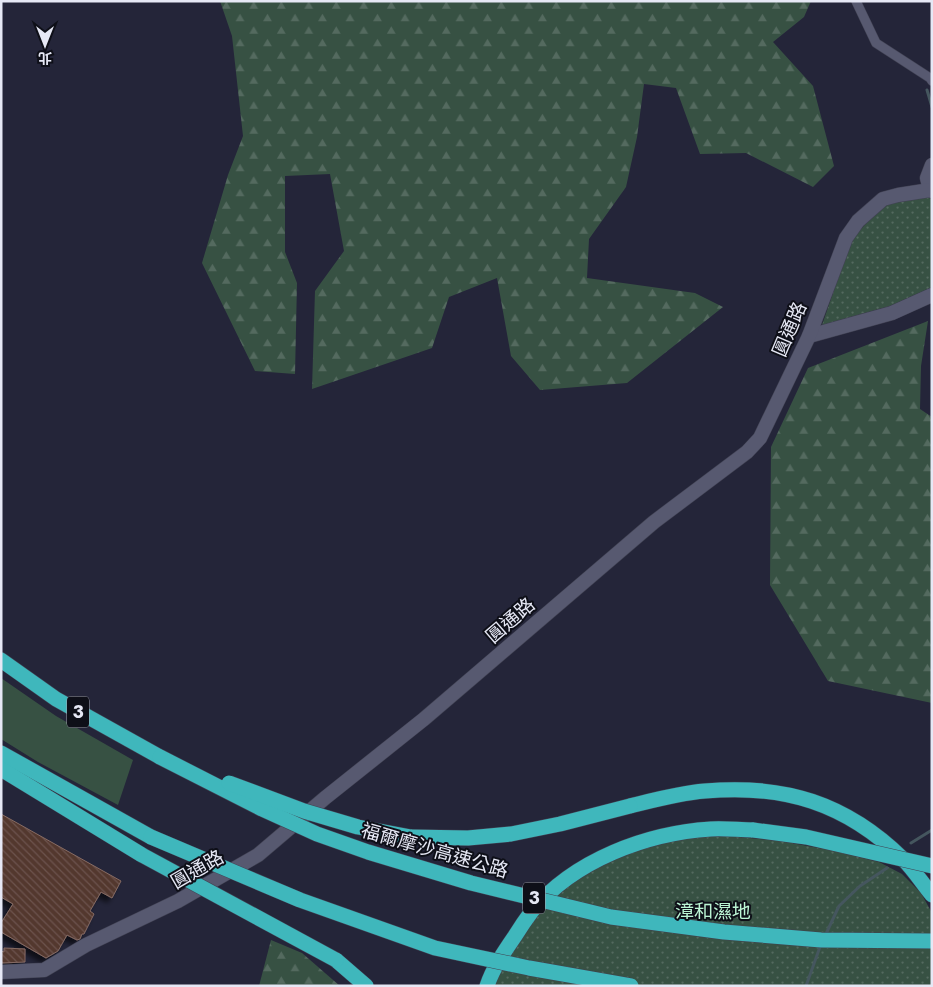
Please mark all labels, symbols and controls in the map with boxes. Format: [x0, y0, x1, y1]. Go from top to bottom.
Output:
north arrow [20, 20, 70, 70]
text: 北 [38, 48, 52, 68]
street label: 圓通路 [766, 298, 813, 361]
street label: 圓通路 [480, 591, 541, 649]
road number: 3 [67, 696, 89, 728]
street label: 福爾摩沙高速公路 [358, 817, 512, 884]
street label: 圓通路 [166, 843, 229, 895]
road number: 3 [523, 882, 545, 914]
park label: 漳和濕地 [675, 898, 751, 925]

